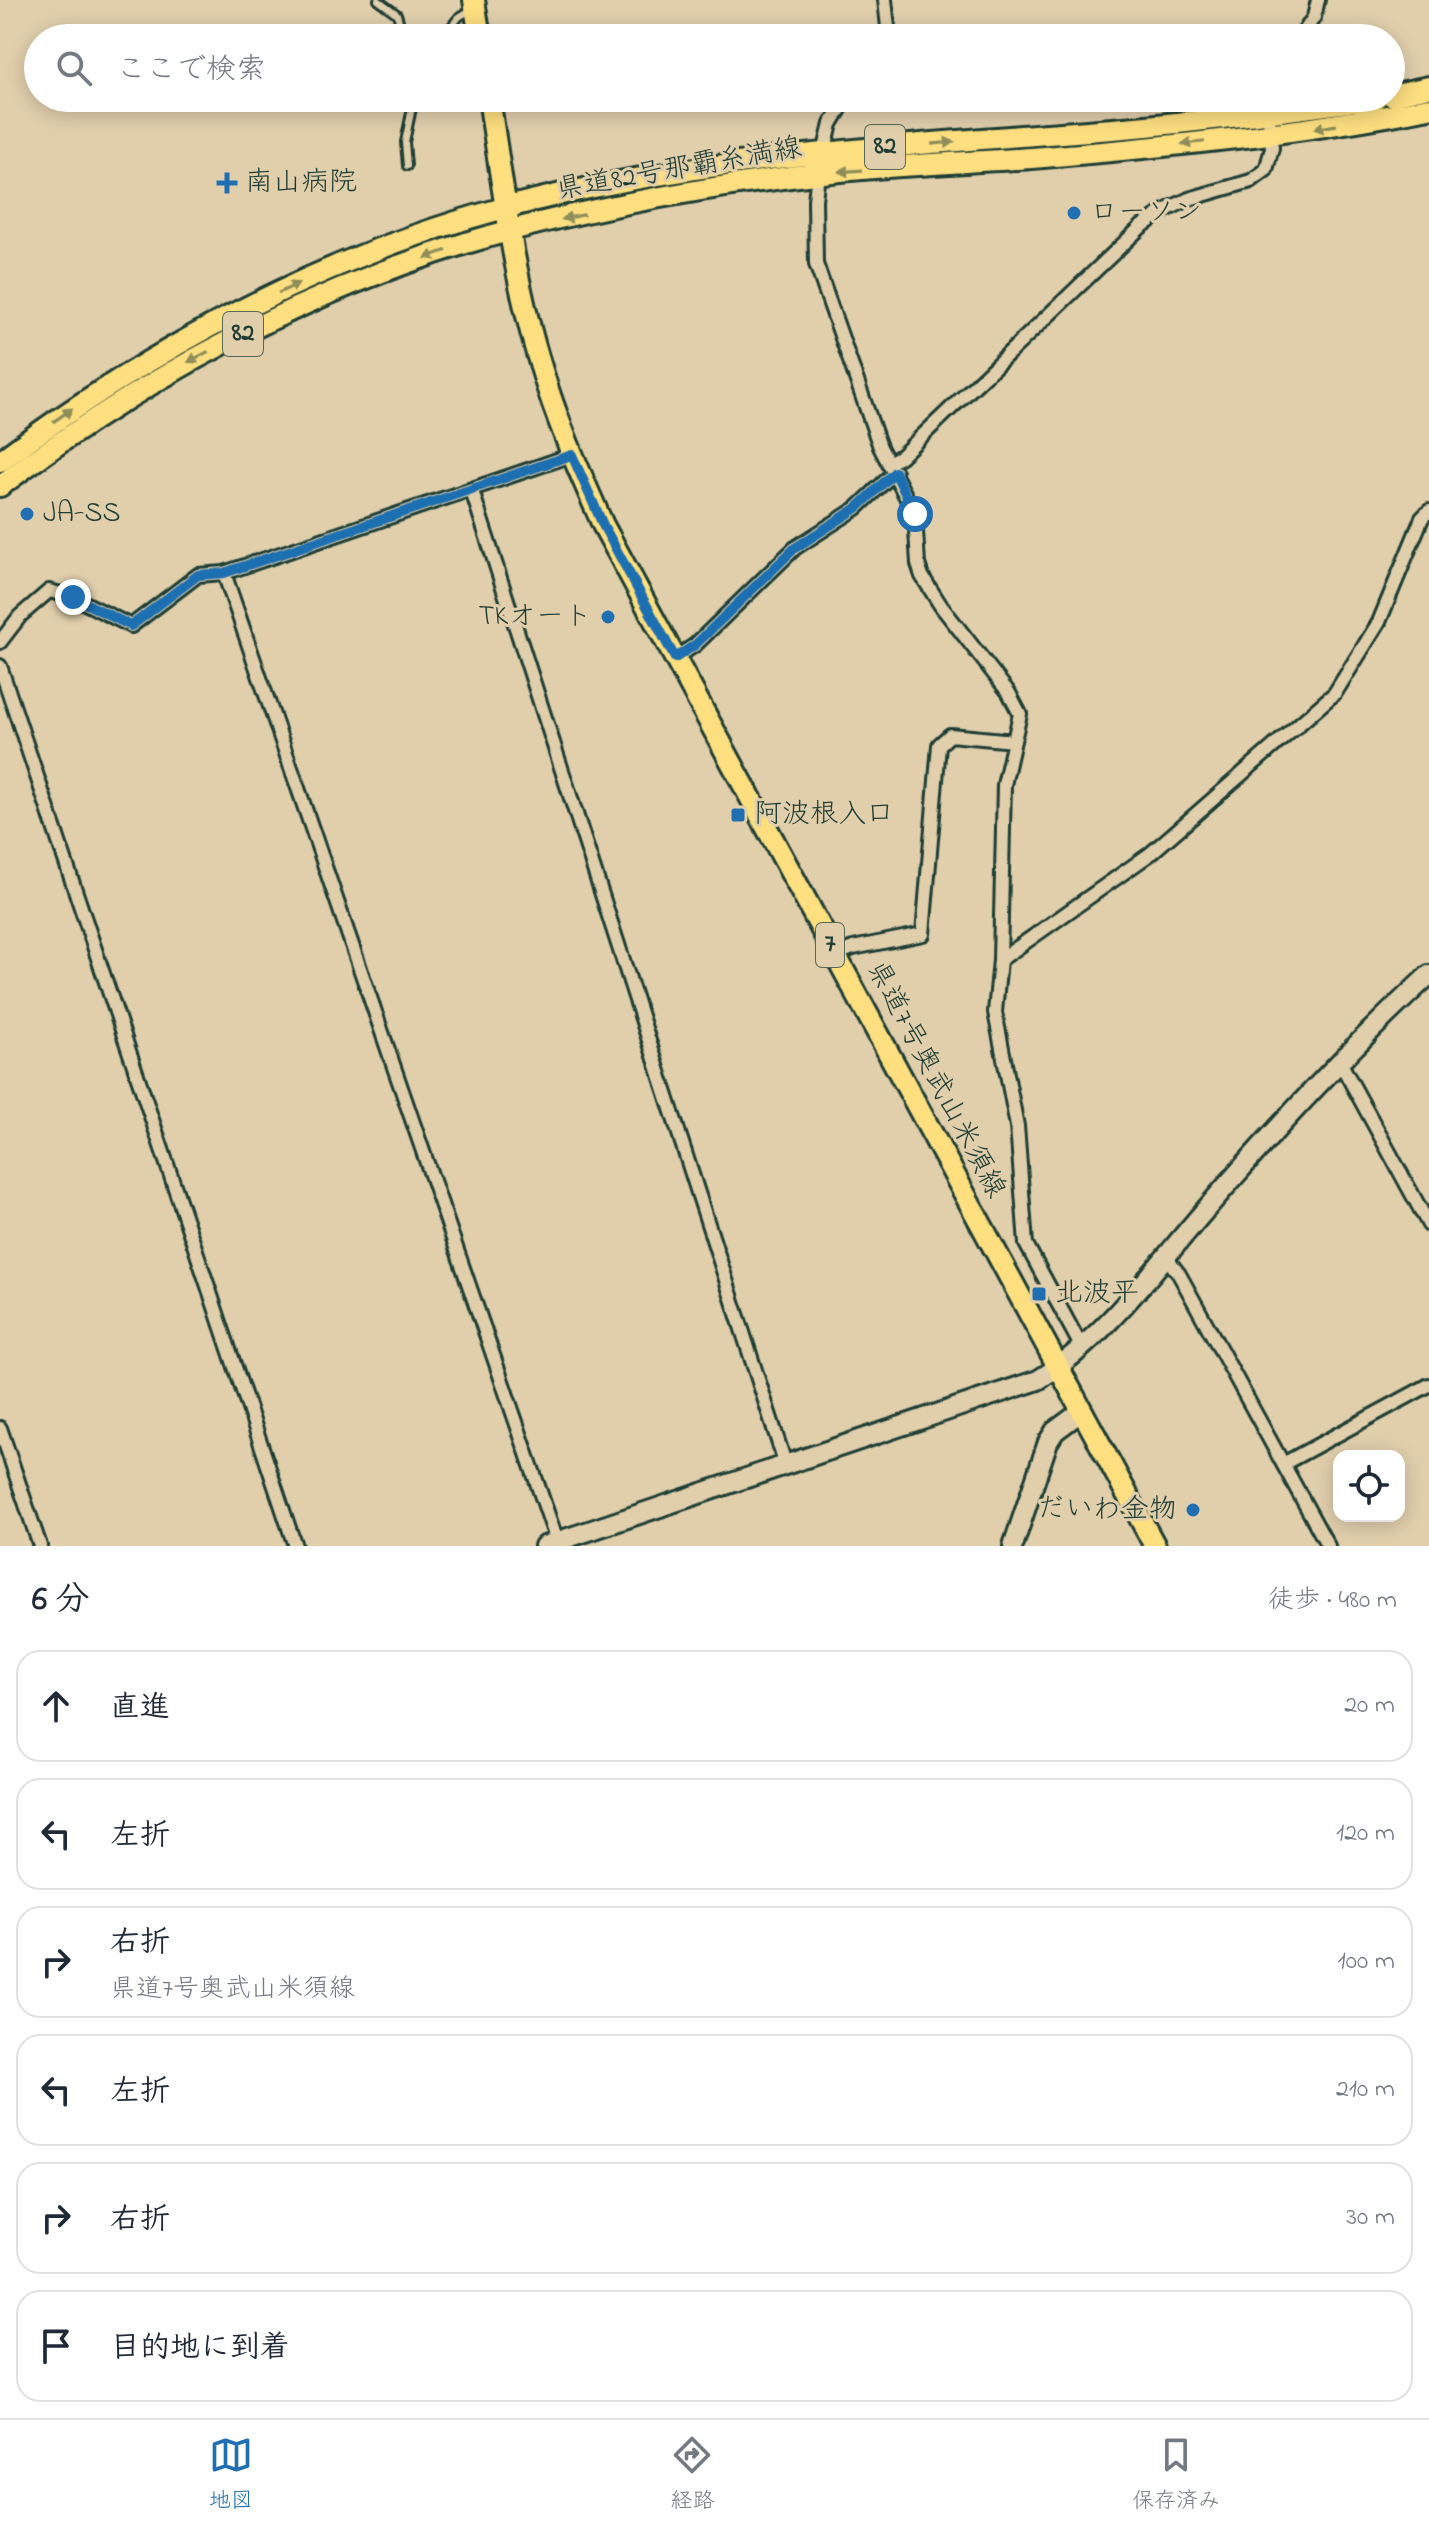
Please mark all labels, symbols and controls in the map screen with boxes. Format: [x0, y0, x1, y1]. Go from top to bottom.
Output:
search box [24, 24, 1405, 112]
icon: search [52, 46, 96, 90]
text: ここで検索 [116, 49, 266, 93]
one-way arrow [1312, 121, 1337, 133]
road number: 82 [865, 125, 905, 169]
street label: 県道82号那覇糸満線 [553, 128, 805, 212]
one-way arrow [931, 136, 956, 149]
one-way arrow [1180, 136, 1205, 149]
place label: 南山病院 [245, 163, 357, 204]
one-way arrow [837, 165, 862, 178]
marker: 南山病院 [216, 172, 238, 194]
place label: ローソン [1090, 193, 1202, 234]
marker: ローソン [1065, 204, 1083, 222]
one-way arrow [560, 211, 585, 224]
one-way arrow [424, 248, 448, 261]
one-way arrow [278, 281, 301, 294]
road number: 82 [223, 312, 263, 356]
one-way arrow [186, 351, 209, 364]
one-way arrow [53, 408, 74, 424]
place label: JA-SS [43, 494, 120, 535]
route start [897, 496, 933, 532]
marker: JA-SS [18, 505, 36, 523]
route end [55, 579, 91, 615]
place label: TKオート [478, 597, 592, 638]
marker: TKオート [599, 608, 617, 626]
place label: 阿波根入口 [754, 795, 894, 836]
marker: 阿波根入口 [729, 806, 747, 824]
road number: 7 [816, 923, 844, 967]
street label: 県道7号奥武山米須線 [855, 954, 1015, 1206]
place label: 北波平 [1055, 1274, 1139, 1315]
marker: 北波平 [1030, 1285, 1048, 1303]
map controls [1333, 1450, 1405, 1522]
button: locate [1333, 1450, 1405, 1522]
place label: だいわ金物 [1037, 1490, 1177, 1531]
marker: だいわ金物 [1184, 1501, 1202, 1519]
text: 6 分 [32, 1576, 89, 1626]
text: 徒歩 · 480 m [1268, 1582, 1397, 1620]
icon: ahead [34, 1684, 78, 1728]
text: 直進 [110, 1687, 170, 1731]
text: 20 m [1344, 1687, 1395, 1725]
icon: left [34, 1812, 78, 1856]
text: 左折 [110, 1815, 170, 1859]
text: 120 m [1336, 1815, 1395, 1853]
text: 右折 [110, 1922, 170, 1966]
icon: right [34, 1940, 78, 1984]
text: 100 m [1338, 1943, 1395, 1981]
text: 県道7号奥武山米須線 [110, 1971, 355, 2009]
icon: left [34, 2068, 78, 2112]
text: 左折 [110, 2071, 170, 2115]
text: 210 m [1336, 2071, 1395, 2109]
icon: right [34, 2196, 78, 2240]
text: 右折 [110, 2199, 170, 2243]
text: 30 m [1346, 2199, 1395, 2237]
icon: arrive [34, 2324, 78, 2368]
text: 目的地に到着 [110, 2327, 290, 2371]
tab: 地図 [209, 2433, 253, 2518]
tab: 経路 [670, 2433, 714, 2518]
tab: 保存済み [1132, 2433, 1220, 2518]

